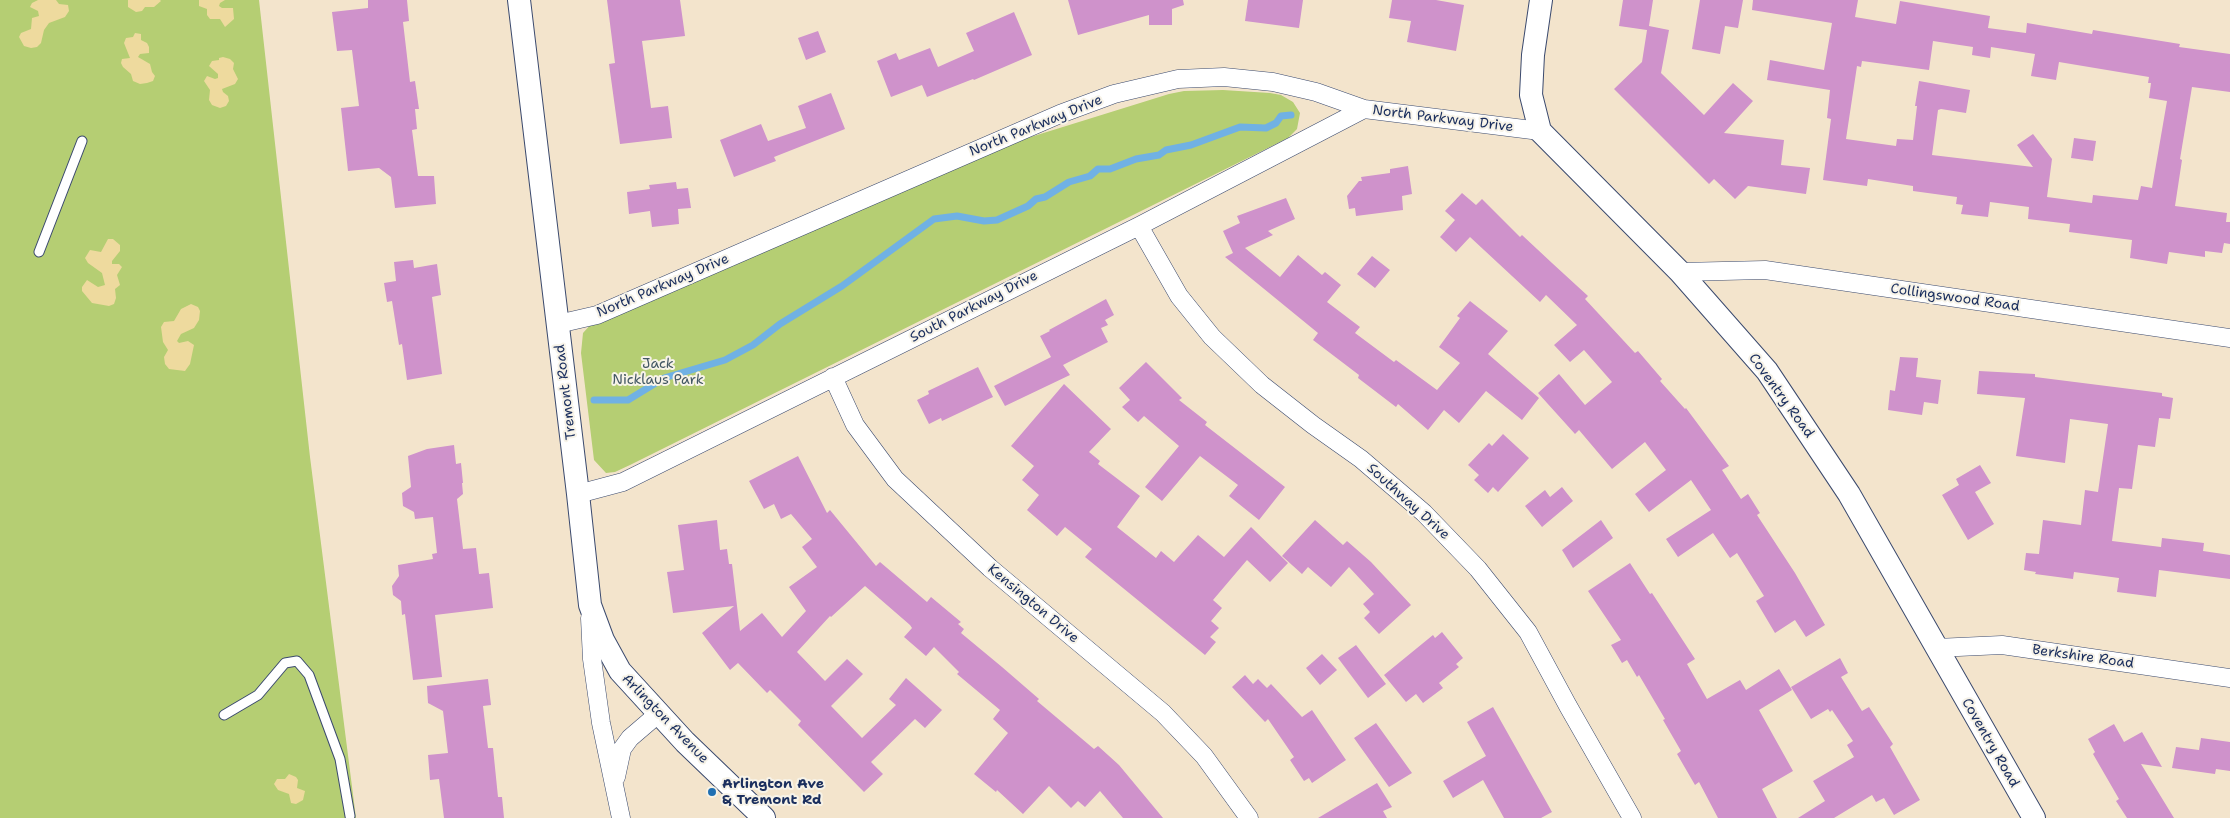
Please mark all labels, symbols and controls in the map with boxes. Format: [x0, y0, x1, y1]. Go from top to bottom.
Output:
street label: North Parkway Drive [967, 92, 1105, 160]
street label: North Parkway Drive [1372, 102, 1514, 136]
street label: North Parkway Drive [594, 251, 732, 321]
street label: South Parkway Drive [907, 268, 1041, 346]
street label: Collingswood Road [1889, 281, 2021, 315]
street label: Tremont Road [552, 343, 580, 441]
street label: Coventry Road [1745, 351, 1817, 441]
park label: Jack Nicklaus Park [612, 356, 704, 388]
street label: Southway Drive [1363, 460, 1453, 544]
street label: Kensington Drive [984, 561, 1082, 647]
street label: Berkshire Road [2031, 642, 2135, 672]
street label: Arlington Avenue [618, 671, 712, 767]
street label: Coventry Road [1958, 695, 2022, 791]
place label: Arlington Ave & Tremont Rd [722, 776, 824, 809]
marker: Arlington Ave & Tremont Rd [706, 786, 718, 798]

